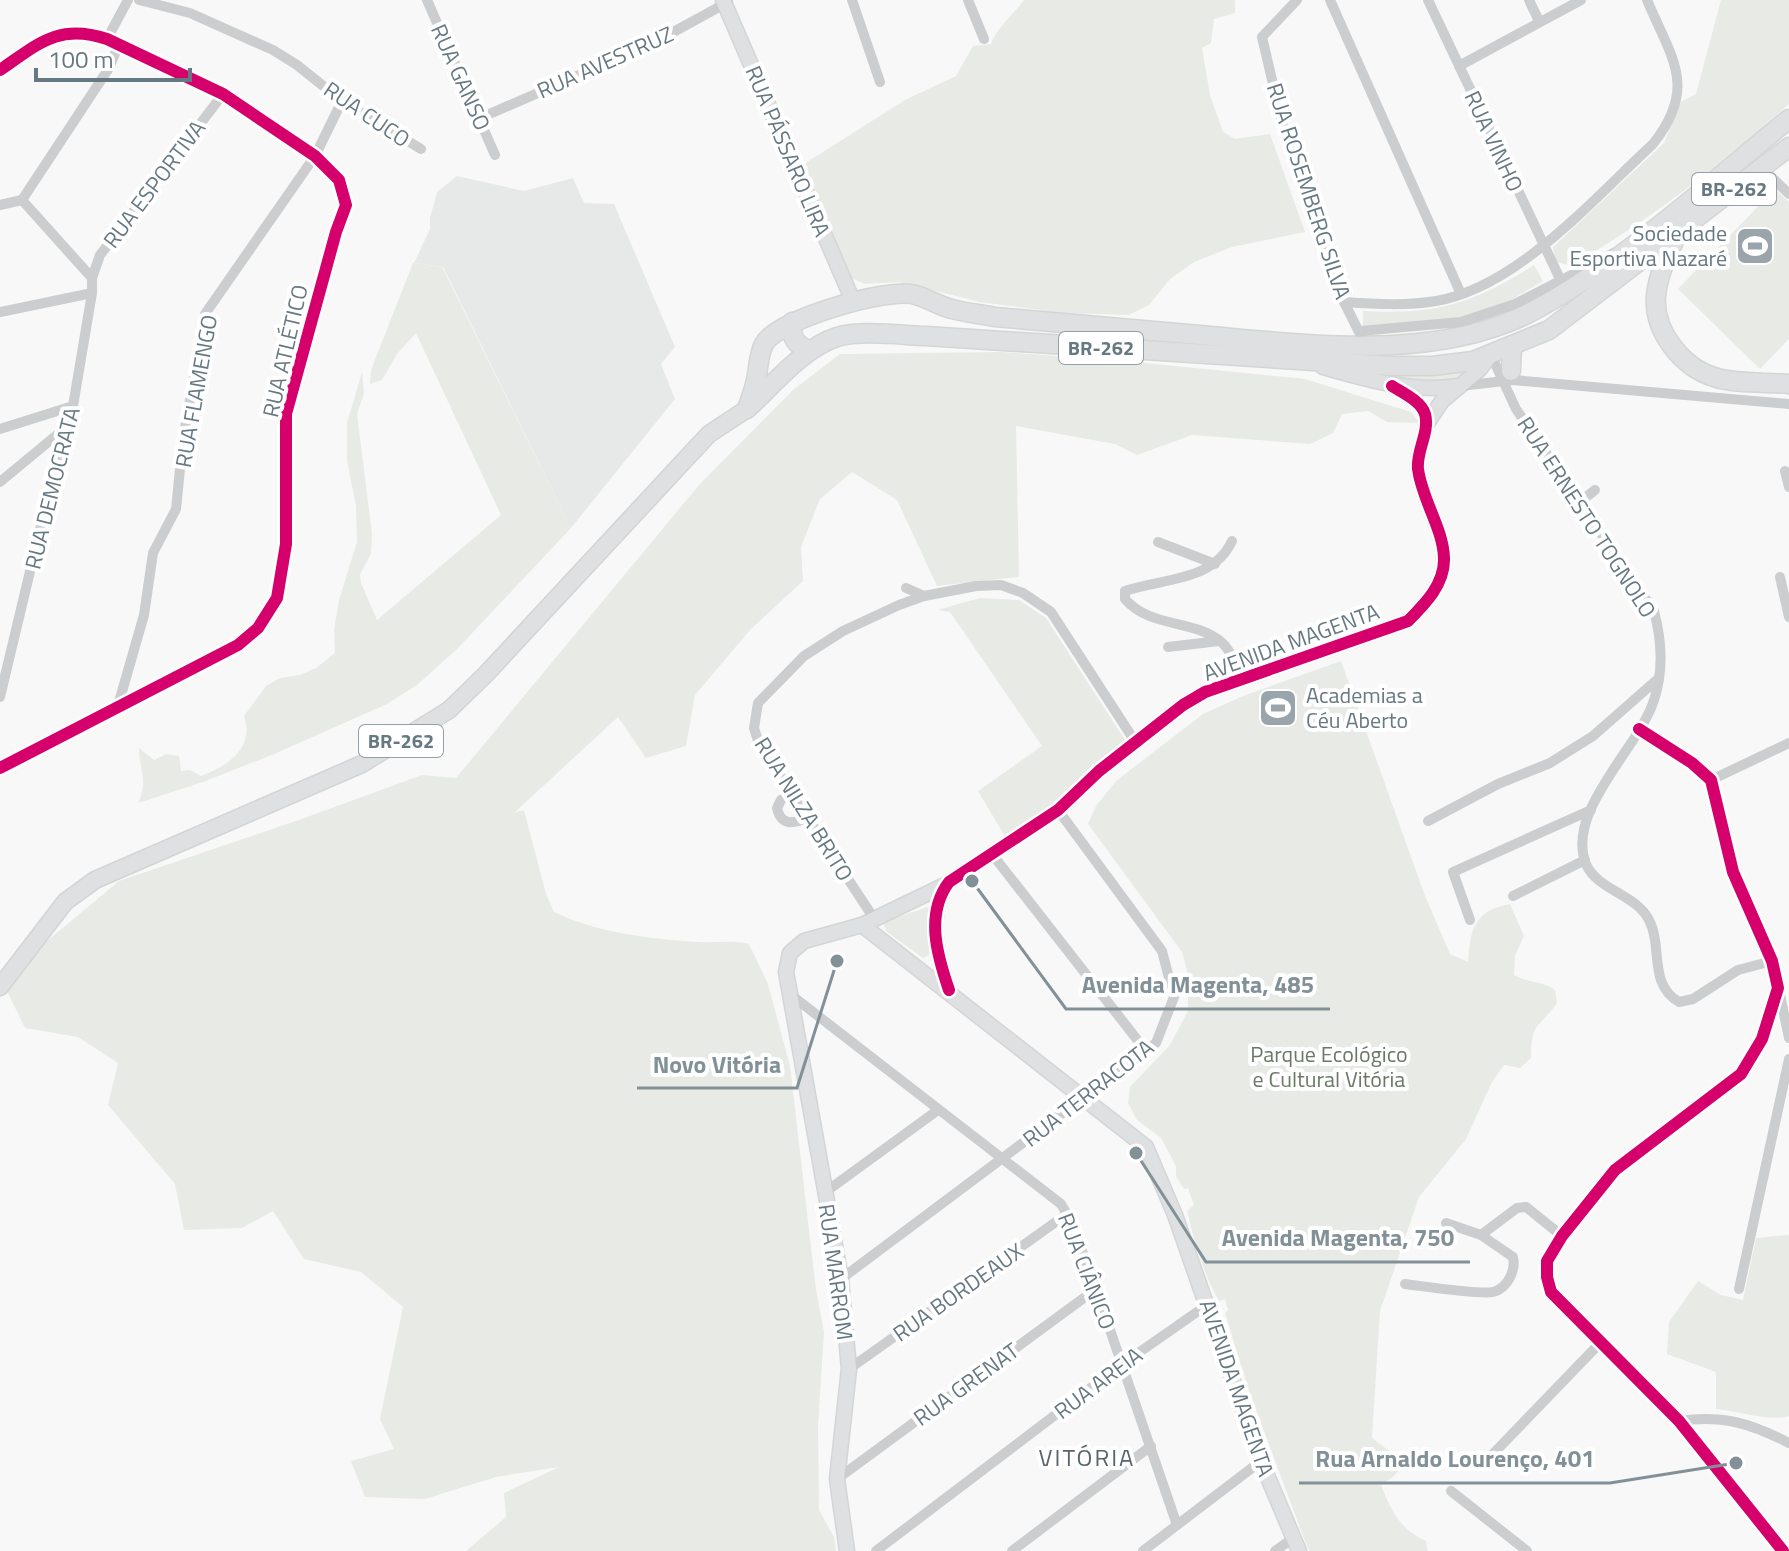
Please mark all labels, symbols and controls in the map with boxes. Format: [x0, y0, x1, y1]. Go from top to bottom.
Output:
street label: RUA AVESTRUZ [531, 17, 679, 107]
street label: RUA GANSO [422, 18, 500, 136]
scale bar [36, 32, 190, 82]
text: 100 m [48, 41, 114, 77]
street label: RUA PÁSSARO LIRA [737, 60, 839, 242]
street label: RUA CUCO [317, 73, 417, 155]
street label: RUA ROSEMBERG SILVA [1258, 78, 1360, 304]
street label: RUA VINHO [1456, 85, 1532, 197]
street label: RUA ESPORTIVA [94, 113, 214, 255]
road number: BR-262 [1692, 173, 1776, 205]
place label: Sociedade Esportiva Nazaré [1570, 216, 1727, 275]
sports icon: Sociedade Esportiva Nazaré [1734, 225, 1776, 267]
street label: RUA ATLÉTICO [253, 281, 317, 421]
street label: RUA FLAMENGO [166, 312, 226, 470]
road number: BR-262 [1059, 332, 1143, 364]
street label: RUA DEMOCRATA [15, 403, 89, 573]
street label: RUA ERNESTO TOGNOLO [1509, 410, 1665, 624]
street label: AVENIDA MAGENTA [1198, 594, 1384, 690]
place label: Academias a Céu Aberto [1306, 678, 1423, 737]
sports icon: Academias a Céu Aberto [1257, 687, 1299, 729]
road number: BR-262 [359, 725, 443, 757]
street label: RUA NILZA BRITO [746, 730, 862, 888]
callout: Avenida Magenta, 485 [1066, 961, 1330, 1009]
text: Avenida Magenta, 485 [1082, 966, 1314, 1002]
street label: RUA TERRACOTA [1015, 1031, 1161, 1155]
park label: Parque Ecológico e Cultural Vitória [1250, 1037, 1408, 1096]
callout: Novo Vitória [637, 1040, 797, 1088]
text: Novo Vitória [653, 1046, 781, 1082]
street label: RUA MARROM [810, 1202, 862, 1342]
street label: RUA CIÂNICO [1049, 1208, 1125, 1334]
callout: Avenida Magenta, 750 [1206, 1214, 1470, 1262]
text: Avenida Magenta, 750 [1222, 1219, 1454, 1255]
street label: RUA BORDEAUX [886, 1234, 1030, 1350]
street label: AVENIDA MAGENTA [1191, 1295, 1283, 1481]
street label: RUA GRENAT [906, 1334, 1026, 1434]
street label: RUA AREIA [1047, 1338, 1149, 1428]
callout: Rua Arnaldo Lourenço, 401 [1299, 1435, 1610, 1483]
district label: VITÓRIA [1039, 1439, 1135, 1475]
text: Rua Arnaldo Lourenço, 401 [1315, 1440, 1595, 1476]

